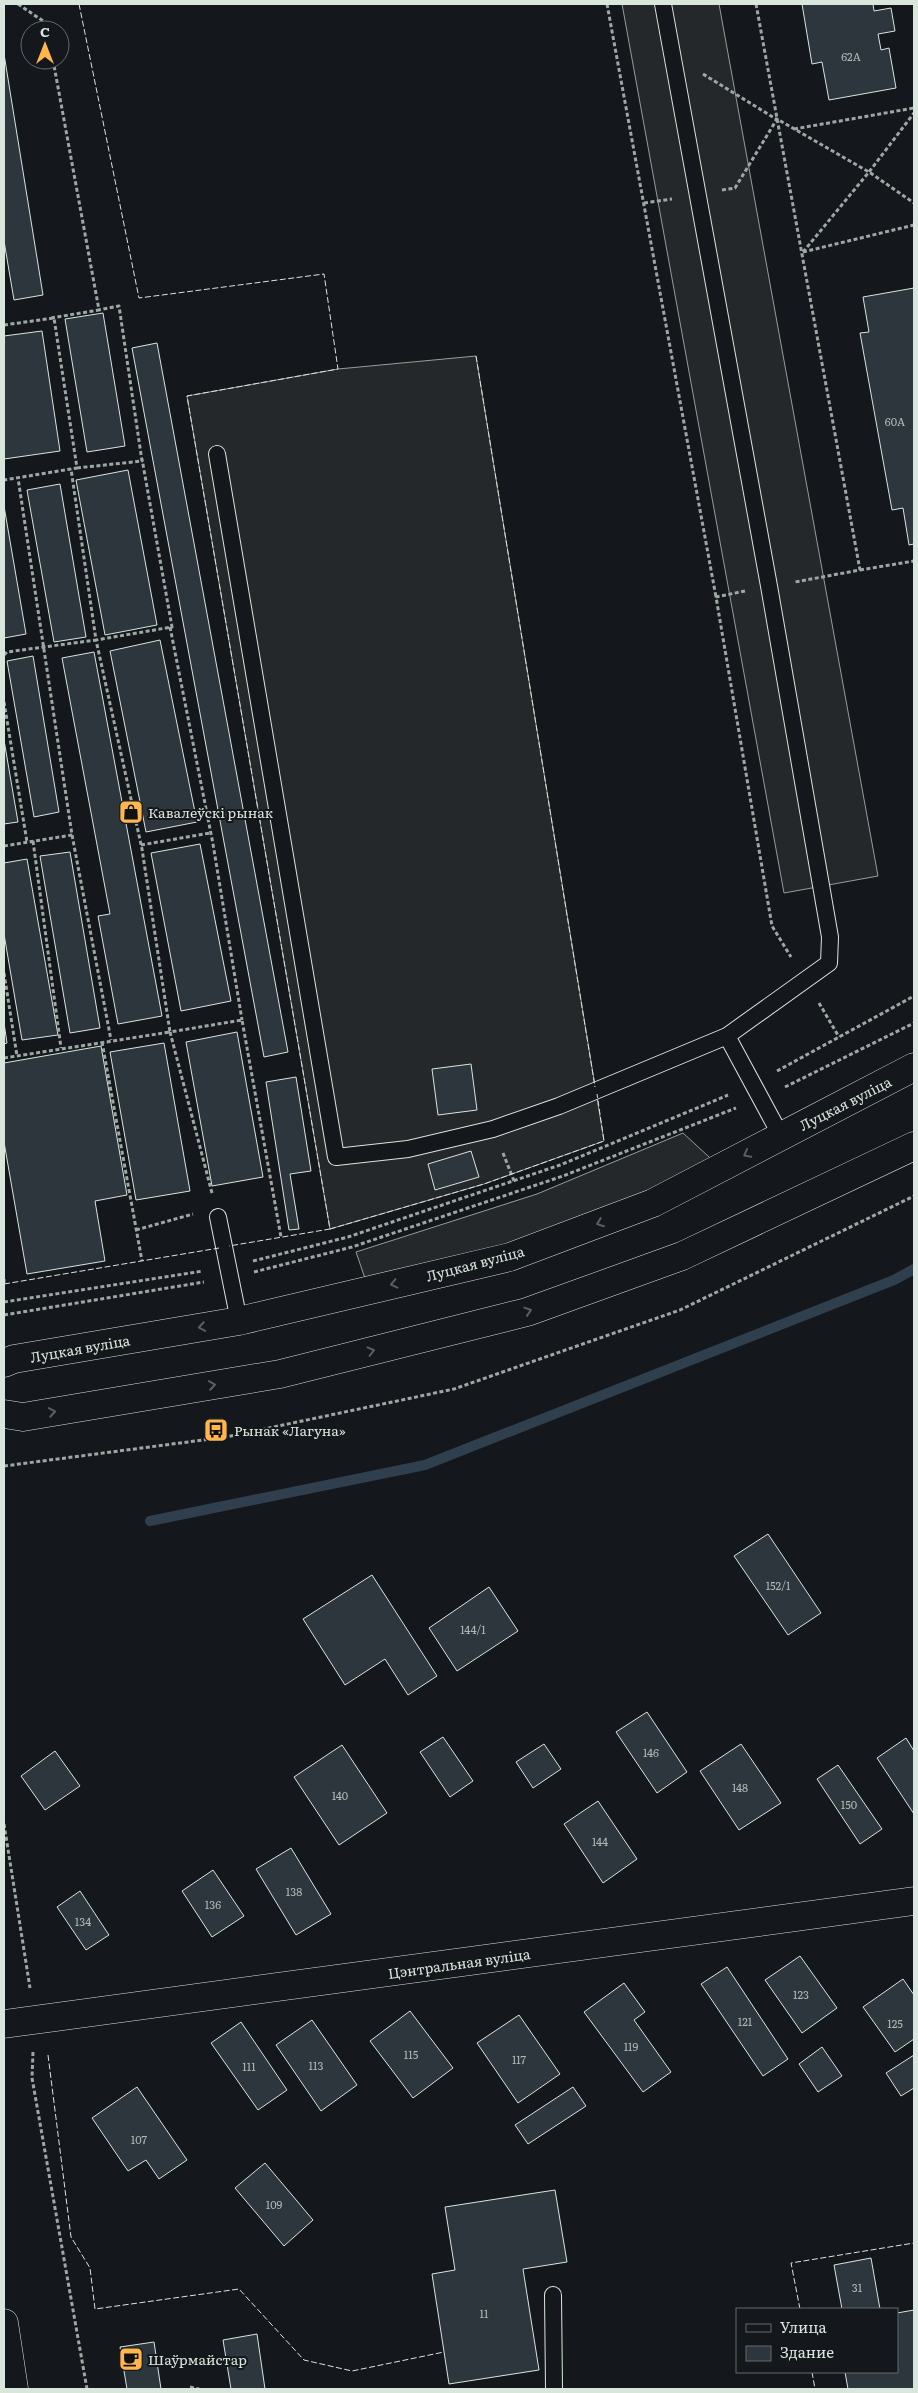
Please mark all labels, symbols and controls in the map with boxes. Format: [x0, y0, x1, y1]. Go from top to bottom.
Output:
north arrow [20, 20, 70, 70]
text: С [40, 21, 50, 41]
house number: 62А [841, 48, 861, 64]
house number: 60А [885, 413, 905, 429]
shop icon: Кавалеўскі рынак [118, 799, 144, 825]
place label: Кавалеўскі рынак [148, 802, 274, 822]
street label: Луцкая вуліца [795, 1071, 895, 1135]
one-way arrow [743, 1148, 752, 1158]
one-way arrow [596, 1217, 605, 1227]
street label: Луцкая вуліца [424, 1240, 527, 1286]
one-way arrow [390, 1278, 399, 1289]
one-way arrow [524, 1306, 532, 1316]
one-way arrow [197, 1322, 206, 1332]
street label: Луцкая вуліца [29, 1329, 132, 1367]
one-way arrow [366, 1346, 375, 1357]
one-way arrow [208, 1380, 217, 1390]
one-way arrow [48, 1407, 56, 1417]
bus stop icon: Рынак «Лагуна» [203, 1417, 229, 1443]
place label: Рынак «Лагуна» [234, 1420, 346, 1440]
house number: 152/1 [766, 1577, 791, 1593]
house number: 144/1 [460, 1621, 486, 1637]
house number: 146 [643, 1744, 659, 1760]
house number: 148 [732, 1779, 748, 1795]
house number: 140 [332, 1787, 348, 1803]
house number: 150 [841, 1796, 857, 1812]
house number: 144 [592, 1833, 608, 1849]
house number: 138 [286, 1883, 302, 1899]
house number: 136 [205, 1896, 221, 1912]
house number: 134 [75, 1913, 91, 1929]
street label: Цэнтральная вуліца [386, 1943, 532, 1983]
house number: 123 [793, 1986, 809, 2002]
house number: 121 [738, 2013, 753, 2029]
house number: 125 [887, 2015, 903, 2031]
house number: 119 [624, 2038, 639, 2054]
house number: 115 [404, 2046, 419, 2062]
house number: 117 [512, 2051, 527, 2067]
house number: 113 [309, 2057, 323, 2073]
house number: 111 [242, 2058, 256, 2074]
house number: 107 [131, 2131, 148, 2147]
house number: 109 [266, 2196, 283, 2212]
house number: 31 [852, 2279, 863, 2295]
house number: 11 [480, 2305, 489, 2321]
legend [736, 2308, 898, 2373]
text: Улица [780, 2315, 828, 2338]
text: Здание [780, 2340, 834, 2363]
cafe icon: Шаўрмайстар [118, 2346, 144, 2372]
place label: Шаўрмайстар [148, 2349, 247, 2369]

